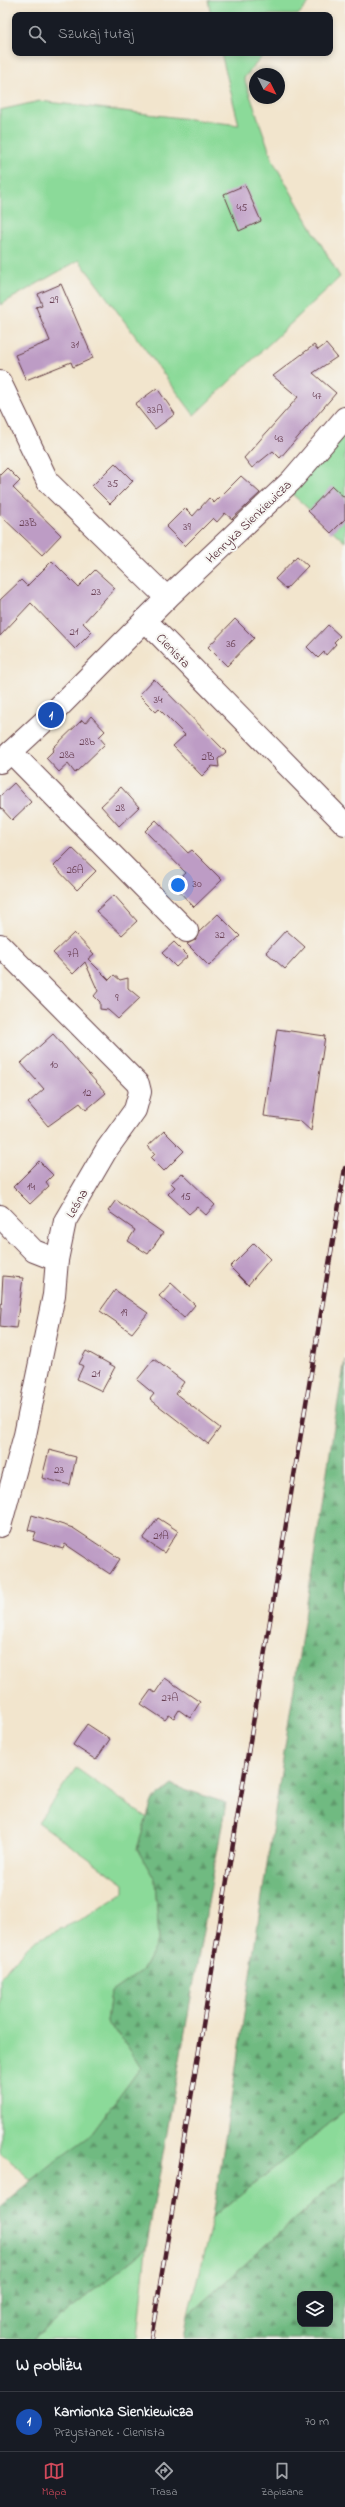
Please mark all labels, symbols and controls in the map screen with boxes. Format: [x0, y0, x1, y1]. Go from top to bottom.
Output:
search box [12, 12, 333, 56]
icon: search [26, 23, 48, 45]
text: Szukaj tutaj [58, 23, 134, 45]
north arrow [249, 68, 285, 104]
house number: 45 [237, 200, 247, 216]
house number: 29 [50, 292, 59, 308]
house number: 31 [71, 337, 80, 353]
house number: 47 [312, 388, 322, 404]
house number: 33A [147, 402, 163, 418]
house number: 43 [274, 431, 284, 447]
house number: 35 [108, 476, 118, 492]
street label: Henryka Sienkiewicza [202, 476, 297, 569]
house number: 23B [19, 515, 37, 531]
house number: 39 [183, 519, 192, 535]
house number: 23 [91, 584, 101, 600]
house number: 21 [70, 624, 79, 640]
street label: Cienista [151, 629, 194, 673]
house number: 36 [226, 636, 236, 652]
house number: 34 [153, 692, 163, 708]
pin: 1 [38, 700, 64, 730]
house number: 28b [79, 734, 95, 750]
house number: 28a [59, 747, 75, 763]
house number: 2B [202, 749, 215, 765]
house number: 28 [115, 800, 125, 816]
house number: 26A [66, 862, 84, 878]
your location [168, 875, 188, 895]
house number: 30 [192, 876, 202, 892]
house number: 32 [215, 927, 226, 943]
house number: 7A [67, 946, 79, 962]
house number: 9 [115, 990, 119, 1006]
house number: 10 [50, 1057, 58, 1073]
house number: 12 [83, 1085, 92, 1101]
house number: 14 [27, 1179, 35, 1195]
street label: Leśna [61, 1186, 93, 1222]
house number: 15 [181, 1189, 191, 1205]
house number: 19 [121, 1305, 128, 1321]
house number: 21 [92, 1366, 101, 1382]
house number: 23 [54, 1462, 64, 1478]
house number: 21A [153, 1528, 169, 1544]
house number: 27A [162, 1690, 179, 1706]
map controls [297, 2291, 333, 2327]
button: layers [297, 2291, 333, 2327]
text: W pobliżu [16, 2353, 82, 2378]
text: Kamionka Sienkiewicza [54, 2401, 193, 2423]
text: 1 [27, 2412, 31, 2431]
text: 70 m [305, 2412, 329, 2431]
text: Przystanek · Cienista [54, 2423, 165, 2442]
tab: Mapa [42, 2460, 66, 2500]
tab: Trasa [150, 2460, 177, 2500]
tab: Zapisane [261, 2460, 303, 2500]

